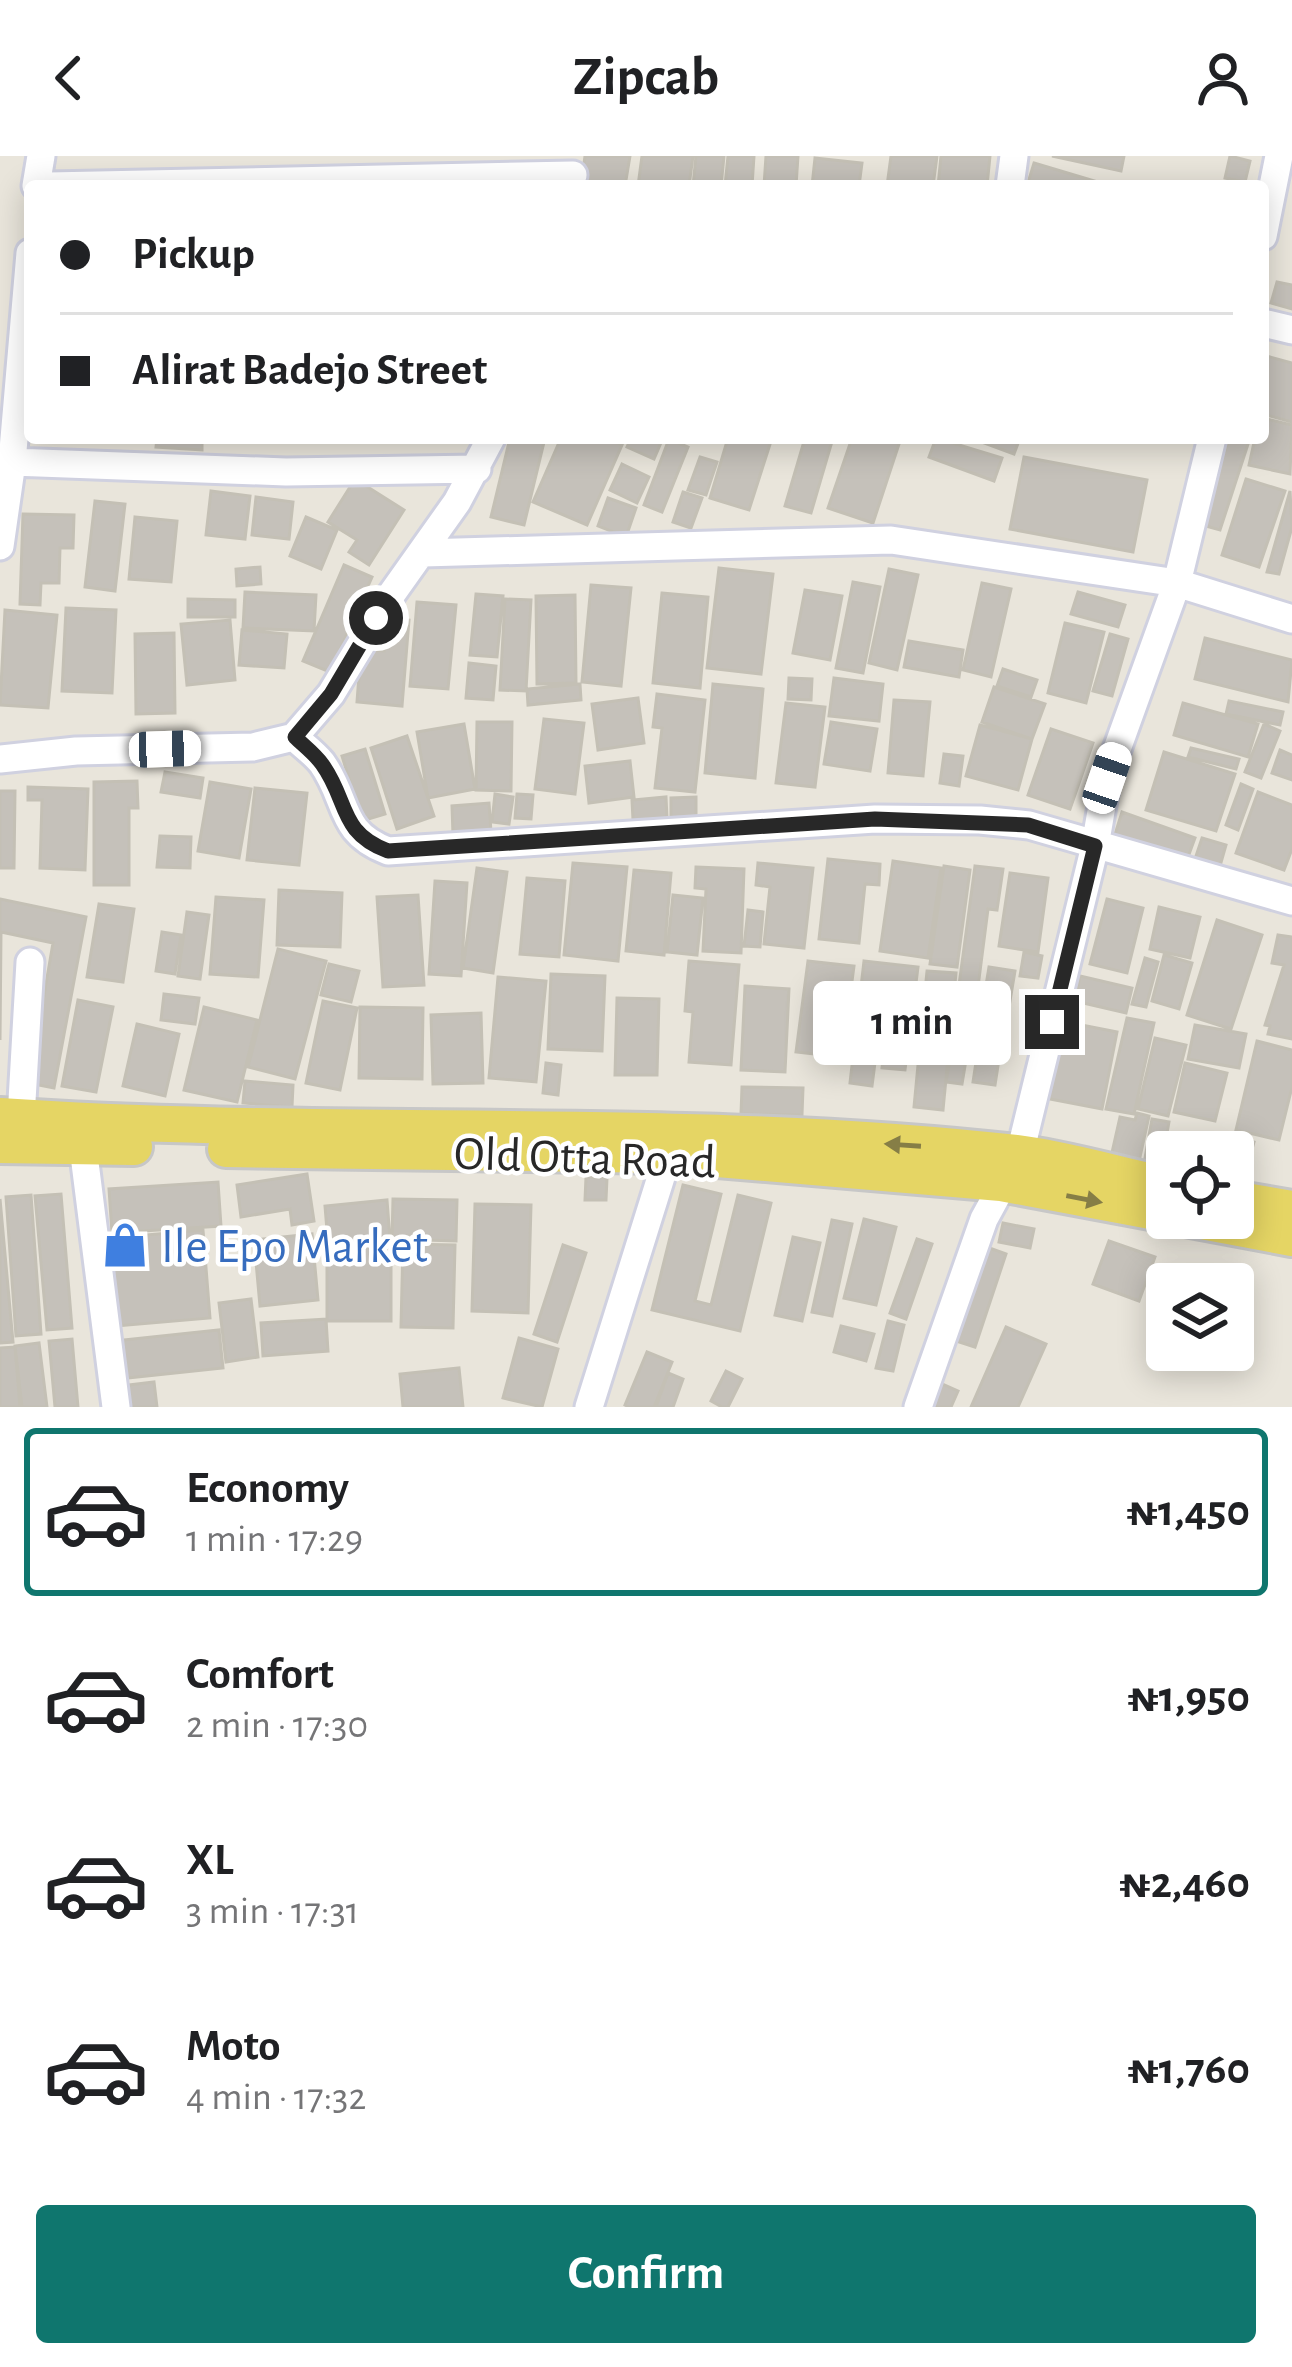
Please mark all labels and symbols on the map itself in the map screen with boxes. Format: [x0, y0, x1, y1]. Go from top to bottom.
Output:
route start [349, 591, 403, 645]
car [128, 730, 202, 768]
car [1078, 738, 1136, 818]
callout: 1 min [812, 980, 1010, 1064]
route end [1025, 995, 1079, 1049]
street label: Old Otta Road [453, 1130, 717, 1188]
one-way arrow [884, 1136, 921, 1155]
one-way arrow [1065, 1190, 1103, 1209]
shop icon: Ile Epo Market [100, 1220, 150, 1270]
place label: Ile Epo Market [161, 1224, 428, 1272]

